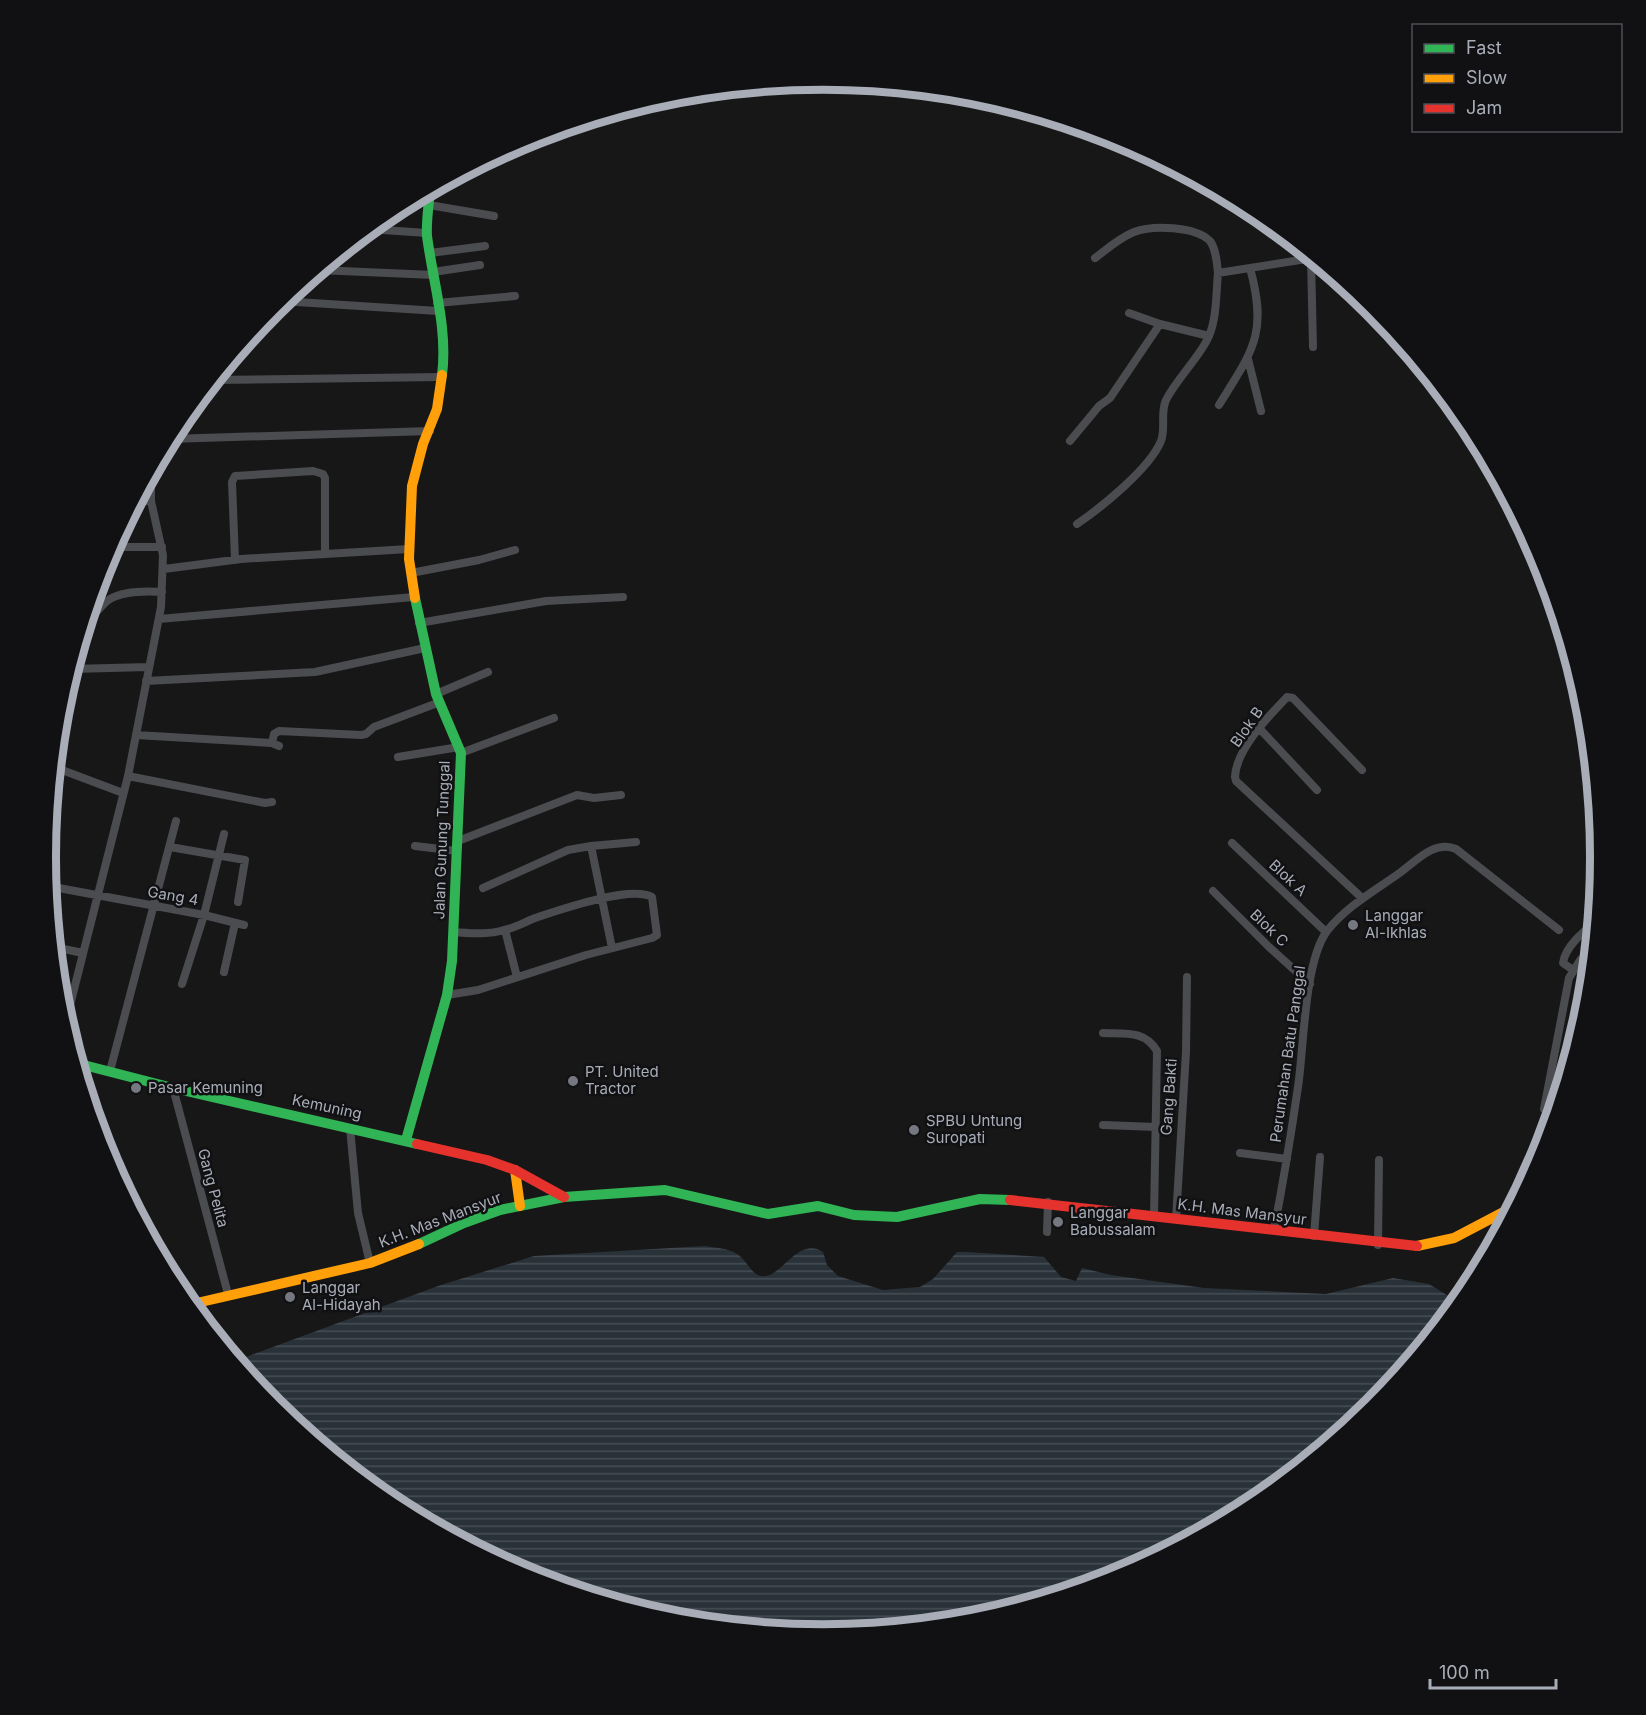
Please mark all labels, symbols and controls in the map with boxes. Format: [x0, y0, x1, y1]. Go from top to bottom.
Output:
legend [1412, 24, 1622, 132]
text: Fast [1466, 37, 1502, 58]
text: Slow [1466, 67, 1507, 88]
text: Jam [1466, 97, 1502, 118]
street label: Blok B [1226, 703, 1267, 750]
street label: Jalan Gunung Tunggal [429, 760, 454, 920]
street label: Blok A [1265, 855, 1311, 900]
street label: Gang 4 [146, 882, 200, 909]
street label: Blok C [1246, 905, 1292, 950]
place label: Langgar Al-Ikhlas [1365, 906, 1427, 942]
marker: Langgar Al-Ikhlas [1346, 918, 1360, 932]
street label: Perumahan Batu Panggal [1266, 964, 1309, 1144]
street label: Gang Bakti [1156, 1058, 1181, 1136]
place label: PT. United Tractor [585, 1062, 659, 1098]
marker: PT. United Tractor [566, 1074, 580, 1088]
place label: Pasar Kemuning [148, 1078, 263, 1097]
marker: Pasar Kemuning [129, 1081, 143, 1095]
street label: Kemuning [291, 1090, 364, 1123]
place label: SPBU Untung Suropati [926, 1111, 1022, 1147]
marker: SPBU Untung Suropati [907, 1123, 921, 1137]
street label: Gang Pelita [194, 1146, 233, 1229]
street label: K.H. Mas Mansyur [376, 1187, 504, 1252]
street label: K.H. Mas Mansyur [1176, 1194, 1308, 1229]
place label: Langgar Babussalam [1070, 1203, 1156, 1239]
marker: Langgar Babussalam [1051, 1215, 1065, 1229]
place label: Langgar Al-Hidayah [302, 1278, 381, 1314]
marker: Langgar Al-Hidayah [283, 1290, 297, 1304]
scale bar [1430, 1652, 1556, 1690]
text: 100 m [1439, 1662, 1490, 1683]

